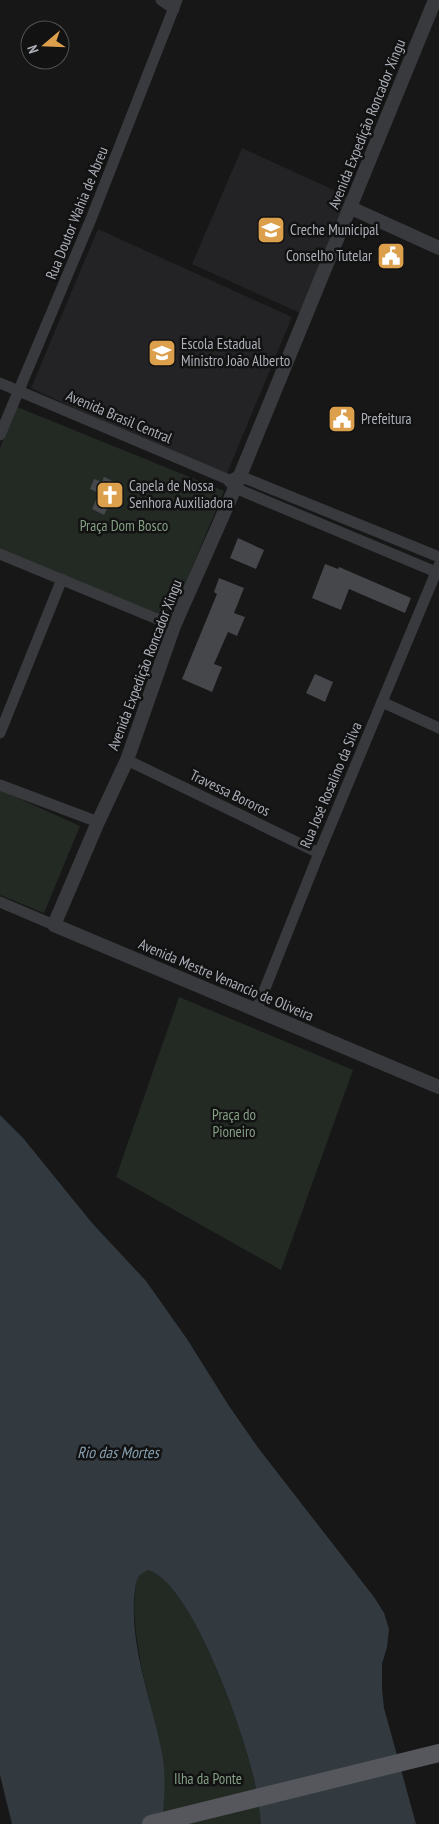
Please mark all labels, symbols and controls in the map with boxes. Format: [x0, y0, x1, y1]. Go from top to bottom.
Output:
north arrow [20, 20, 70, 70]
street label: Avenida Expedição Roncador Xingu [324, 36, 409, 212]
text: N [23, 43, 42, 56]
street label: Rua Doutor Wahia de Abreu [41, 144, 112, 282]
school or university icon: Creche Municipal [256, 215, 286, 245]
place label: Creche Municipal [290, 220, 379, 239]
public building icon: Conselho Tutelar [376, 241, 406, 271]
place label: Conselho Tutelar [286, 246, 373, 265]
place label: Escola Estadual Ministro João Alberto [181, 334, 290, 370]
school or university icon: Escola Estadual Ministro João Alberto [147, 338, 177, 368]
street label: Avenida Brasil Central [63, 386, 176, 448]
public building icon: Prefeitura [327, 404, 357, 434]
place label: Prefeitura [361, 409, 412, 428]
place label: Capela de Nossa Senhora Auxiliadora [129, 476, 233, 512]
church icon: Capela de Nossa Senhora Auxiliadora [95, 480, 125, 510]
park label: Praça Dom Bosco [80, 516, 168, 535]
street label: Avenida Expedição Roncador Xingu [103, 577, 186, 753]
street label: Rua José Rosalino da Silva [295, 719, 366, 851]
street label: Travessa Bororos [187, 765, 273, 820]
street label: Avenida Mestre Venancio de Oliveira [136, 934, 317, 1025]
park label: Praça do Pioneiro [212, 1105, 256, 1141]
water label: Rio das Mortes [77, 1442, 160, 1462]
park label: Ilha da Ponte [174, 1769, 242, 1788]

